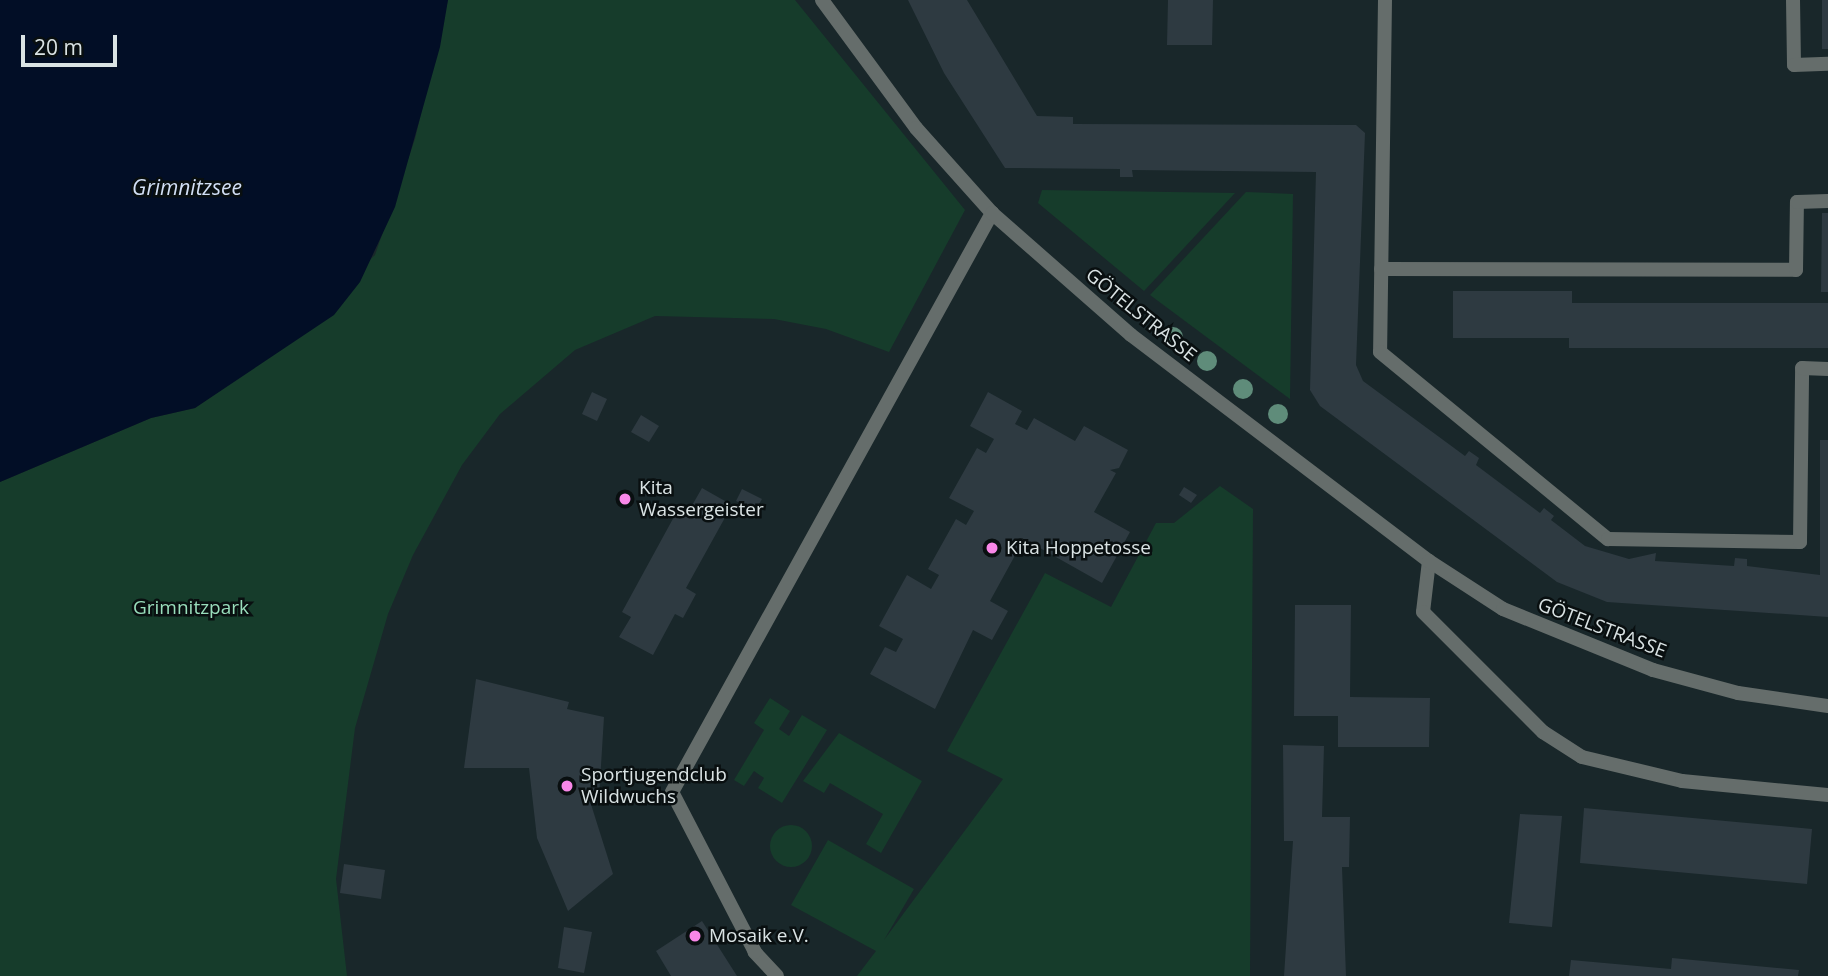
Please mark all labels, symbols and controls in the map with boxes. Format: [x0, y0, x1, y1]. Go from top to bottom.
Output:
scale bar [24, 21, 121, 65]
text: 20 m [34, 33, 83, 61]
water label: Grimnitzsee [132, 174, 242, 200]
street label: GÖTELSTRASSE [1081, 263, 1201, 367]
place label: Kita Wassergeister [639, 477, 764, 521]
marker: Kita Wassergeister [617, 491, 633, 507]
place label: Kita Hoppetosse [1006, 537, 1151, 559]
marker: Kita Hoppetosse [984, 540, 1000, 556]
street label: GÖTELSTRASSE [1535, 593, 1669, 663]
park label: Grimnitzpark [133, 597, 249, 619]
place label: Sportjugendclub Wildwuchs [581, 764, 727, 808]
marker: Sportjugendclub Wildwuchs [559, 778, 575, 794]
place label: Mosaik e.V. [709, 925, 809, 947]
marker: Mosaik e.V. [687, 928, 703, 944]

